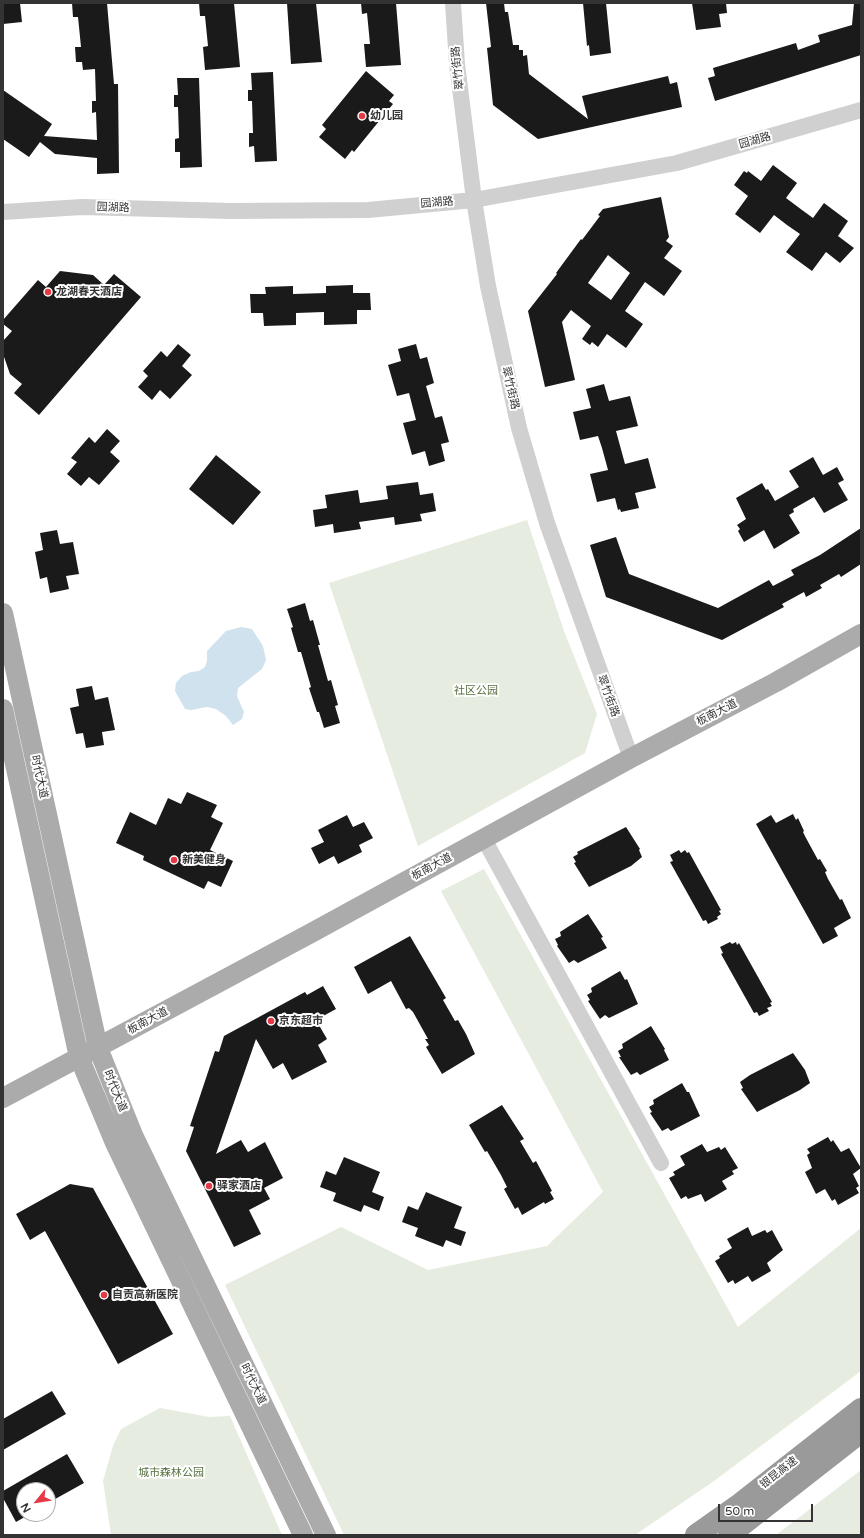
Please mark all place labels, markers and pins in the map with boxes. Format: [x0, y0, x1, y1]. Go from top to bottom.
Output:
place label: 幼儿园 [370, 109, 403, 123]
marker: 幼儿园 [357, 111, 367, 121]
place label: 龙湖春天酒店 [56, 285, 122, 299]
marker: 龙湖春天酒店 [43, 287, 53, 297]
place label: 新美健身 [182, 853, 226, 867]
marker: 新美健身 [169, 855, 179, 865]
place label: 京东超市 [279, 1014, 323, 1028]
marker: 京东超市 [266, 1016, 276, 1026]
place label: 驿家酒店 [217, 1179, 261, 1193]
marker: 驿家酒店 [204, 1181, 214, 1191]
place label: 自贡高新医院 [112, 1288, 178, 1302]
marker: 自贡高新医院 [99, 1290, 109, 1300]

